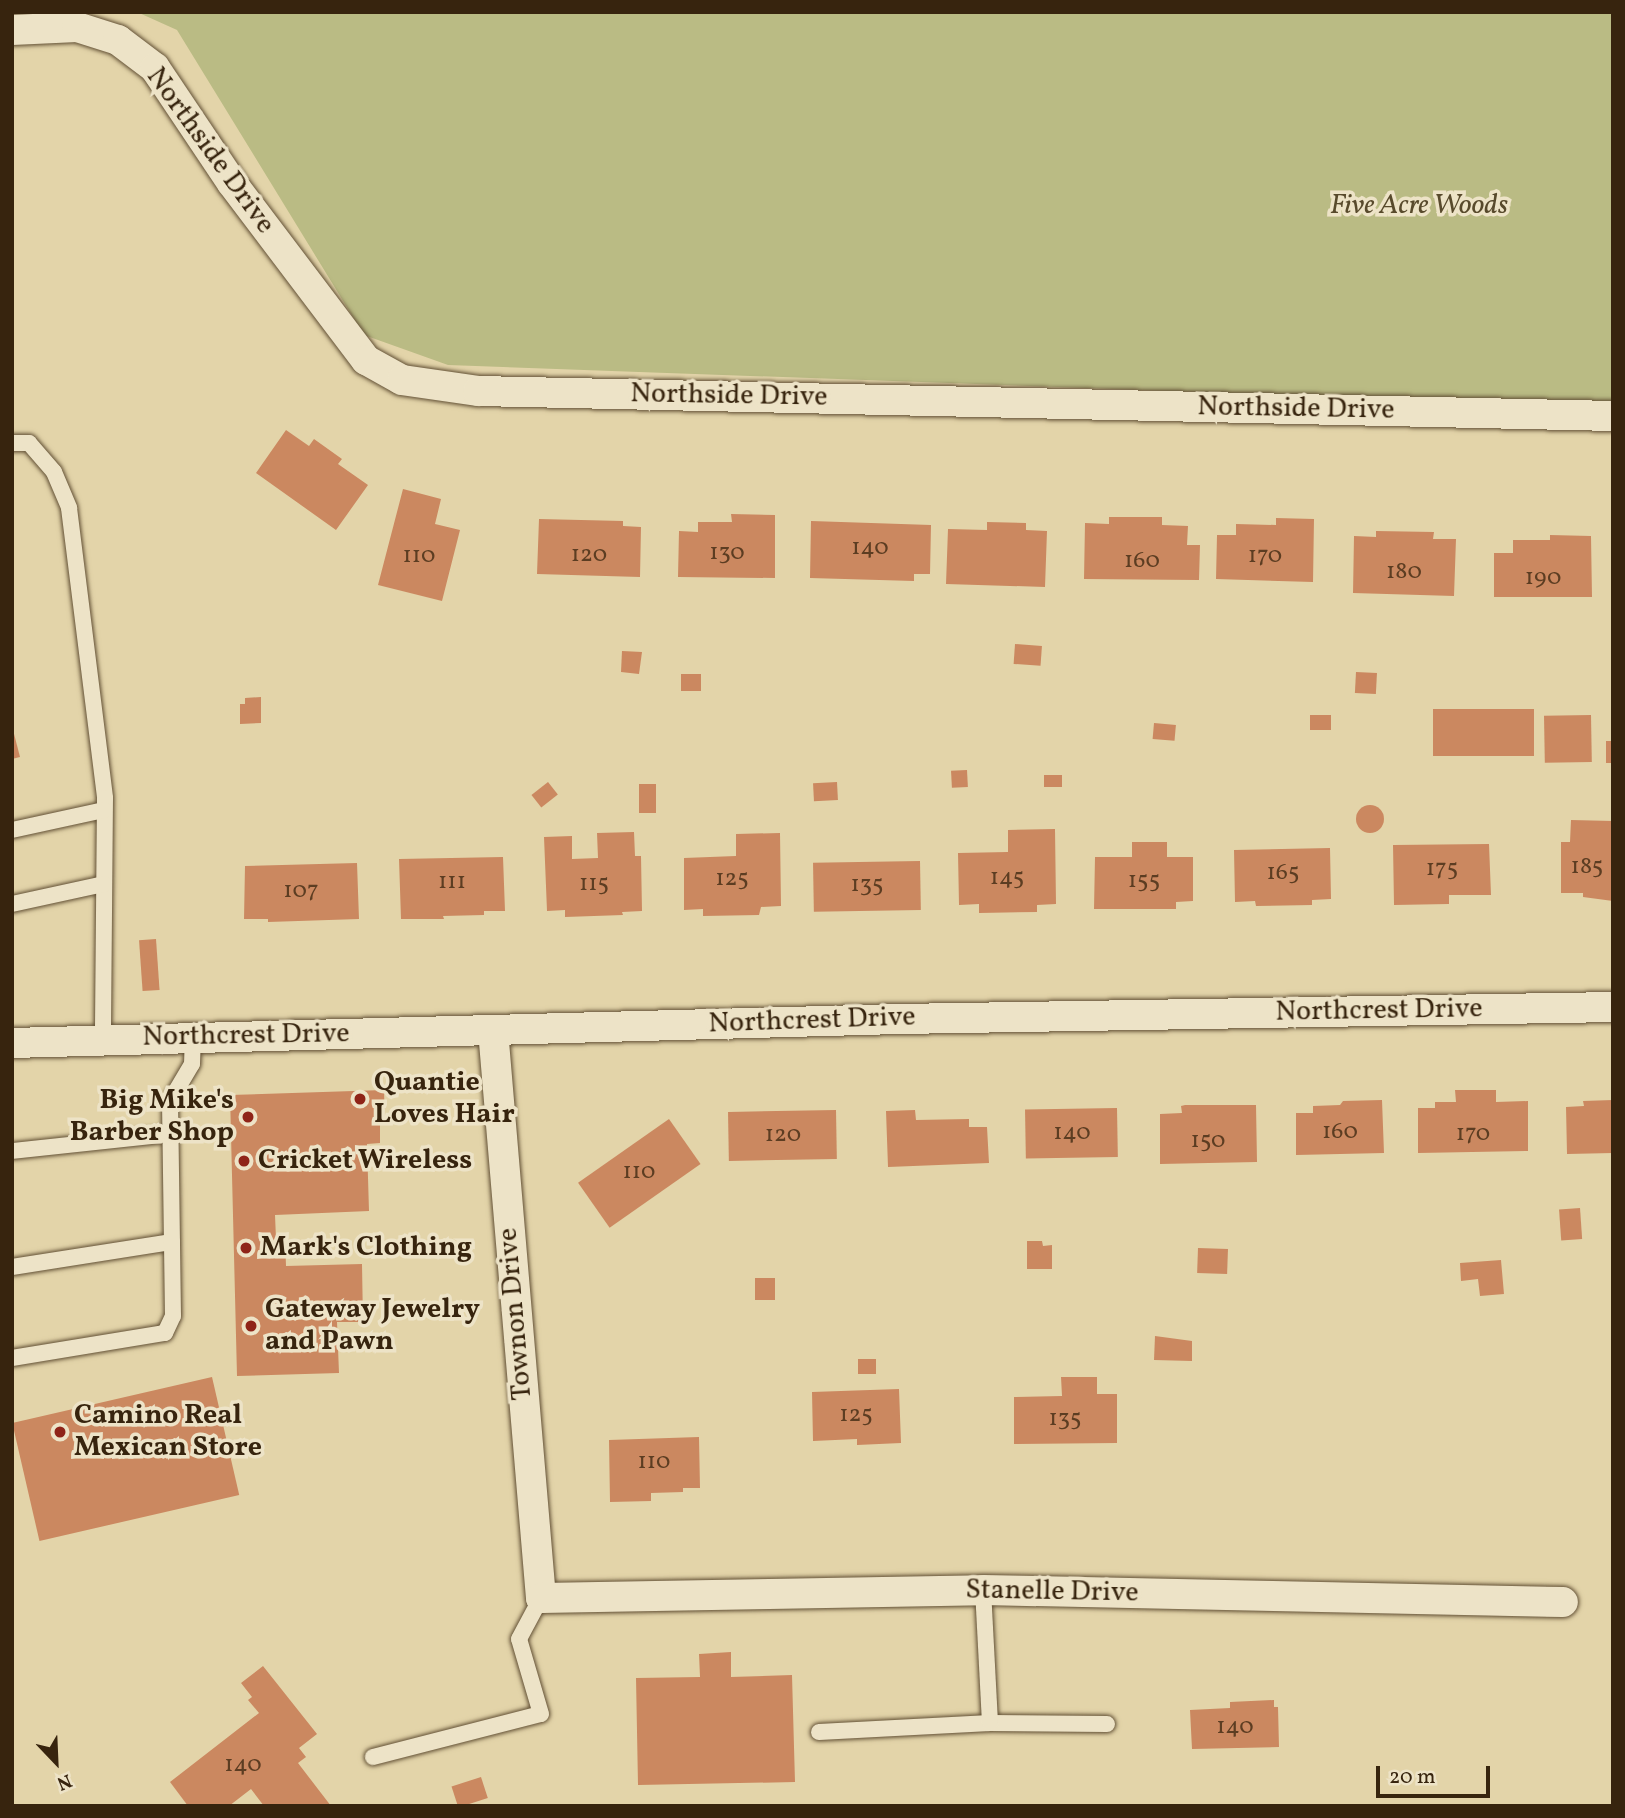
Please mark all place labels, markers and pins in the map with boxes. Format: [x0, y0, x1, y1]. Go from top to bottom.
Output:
place label: Quantie Loves Hair [374, 1066, 515, 1132]
place label: Big Mike's Barber Shop [70, 1084, 234, 1150]
marker: Quantie Loves Hair [352, 1091, 368, 1107]
marker: Big Mike's Barber Shop [240, 1109, 256, 1125]
place label: Cricket Wireless [258, 1144, 473, 1178]
marker: Cricket Wireless [236, 1153, 252, 1169]
place label: Mark's Clothing [260, 1231, 472, 1265]
marker: Mark's Clothing [238, 1240, 254, 1256]
place label: Gateway Jewelry and Pawn [265, 1293, 480, 1359]
marker: Gateway Jewelry and Pawn [243, 1318, 259, 1334]
place label: Camino Real Mexican Store [74, 1399, 262, 1465]
marker: Camino Real Mexican Store [52, 1424, 68, 1440]

